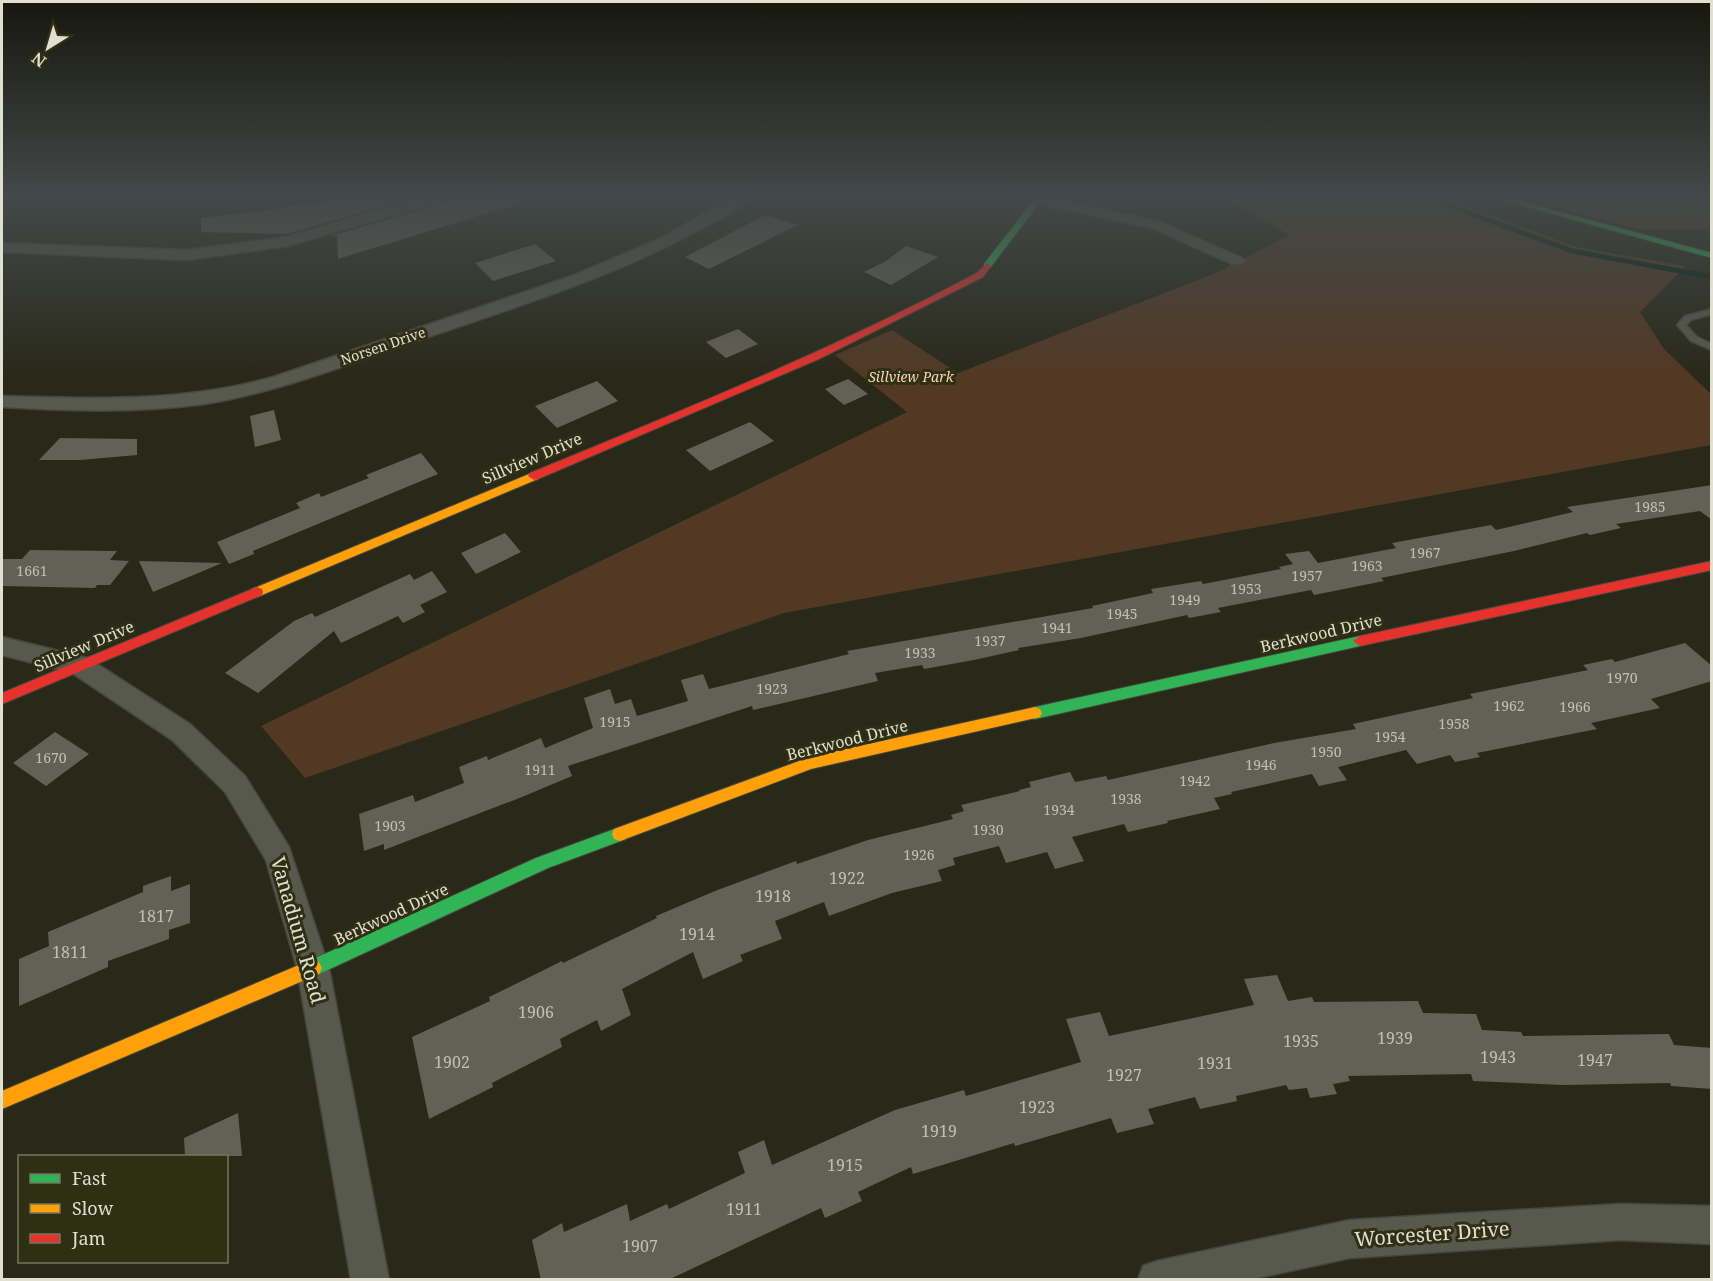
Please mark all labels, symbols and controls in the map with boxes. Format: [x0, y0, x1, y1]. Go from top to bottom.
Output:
north arrow [18, 18, 78, 78]
text: N [27, 47, 51, 73]
street label: Norsen Drive [338, 322, 428, 369]
park label: Sillview Park [868, 367, 955, 386]
street label: Sillview Drive [479, 427, 585, 489]
house number: 1985 [1634, 497, 1666, 516]
house number: 1967 [1409, 543, 1441, 562]
house number: 1963 [1351, 556, 1383, 575]
house number: 1661 [16, 561, 48, 580]
house number: 1957 [1291, 566, 1323, 585]
house number: 1953 [1230, 579, 1262, 598]
house number: 1949 [1169, 590, 1201, 609]
house number: 1945 [1106, 604, 1138, 623]
street label: Berkwood Drive [1258, 608, 1384, 658]
street label: Sillview Drive [31, 615, 137, 677]
house number: 1941 [1041, 618, 1073, 637]
house number: 1937 [974, 631, 1006, 650]
house number: 1933 [904, 643, 936, 662]
house number: 1970 [1606, 668, 1638, 687]
house number: 1923 [756, 679, 788, 698]
house number: 1962 [1493, 696, 1525, 715]
house number: 1966 [1559, 697, 1591, 716]
house number: 1915 [599, 712, 631, 731]
street label: Berkwood Drive [784, 714, 910, 766]
house number: 1958 [1438, 714, 1470, 733]
house number: 1954 [1374, 727, 1406, 746]
house number: 1950 [1310, 742, 1342, 761]
house number: 1670 [35, 748, 67, 767]
house number: 1946 [1245, 755, 1277, 774]
house number: 1911 [524, 760, 556, 779]
house number: 1942 [1179, 771, 1211, 790]
house number: 1938 [1110, 789, 1142, 808]
house number: 1934 [1043, 800, 1075, 819]
house number: 1903 [374, 816, 406, 835]
house number: 1930 [972, 820, 1004, 839]
house number: 1926 [903, 845, 935, 864]
street label: Vanadium Road [265, 853, 332, 1006]
house number: 1922 [829, 867, 865, 889]
street label: Berkwood Drive [330, 878, 452, 950]
house number: 1918 [755, 885, 791, 907]
house number: 1817 [138, 905, 174, 927]
house number: 1914 [679, 923, 715, 945]
house number: 1811 [52, 941, 88, 963]
house number: 1906 [518, 1001, 554, 1023]
house number: 1939 [1377, 1027, 1413, 1049]
house number: 1935 [1283, 1030, 1319, 1052]
house number: 1943 [1480, 1046, 1516, 1068]
house number: 1947 [1577, 1049, 1613, 1071]
house number: 1902 [434, 1051, 470, 1073]
house number: 1931 [1197, 1052, 1233, 1074]
house number: 1927 [1106, 1064, 1142, 1086]
house number: 1923 [1019, 1096, 1055, 1118]
house number: 1919 [921, 1120, 957, 1142]
house number: 1915 [827, 1154, 863, 1176]
legend [18, 1155, 228, 1263]
text: Fast [72, 1166, 107, 1190]
text: Slow [72, 1196, 114, 1220]
house number: 1911 [726, 1198, 762, 1220]
street label: Worcester Drive [1354, 1215, 1510, 1252]
text: Jam [71, 1226, 106, 1250]
house number: 1907 [622, 1235, 658, 1257]

